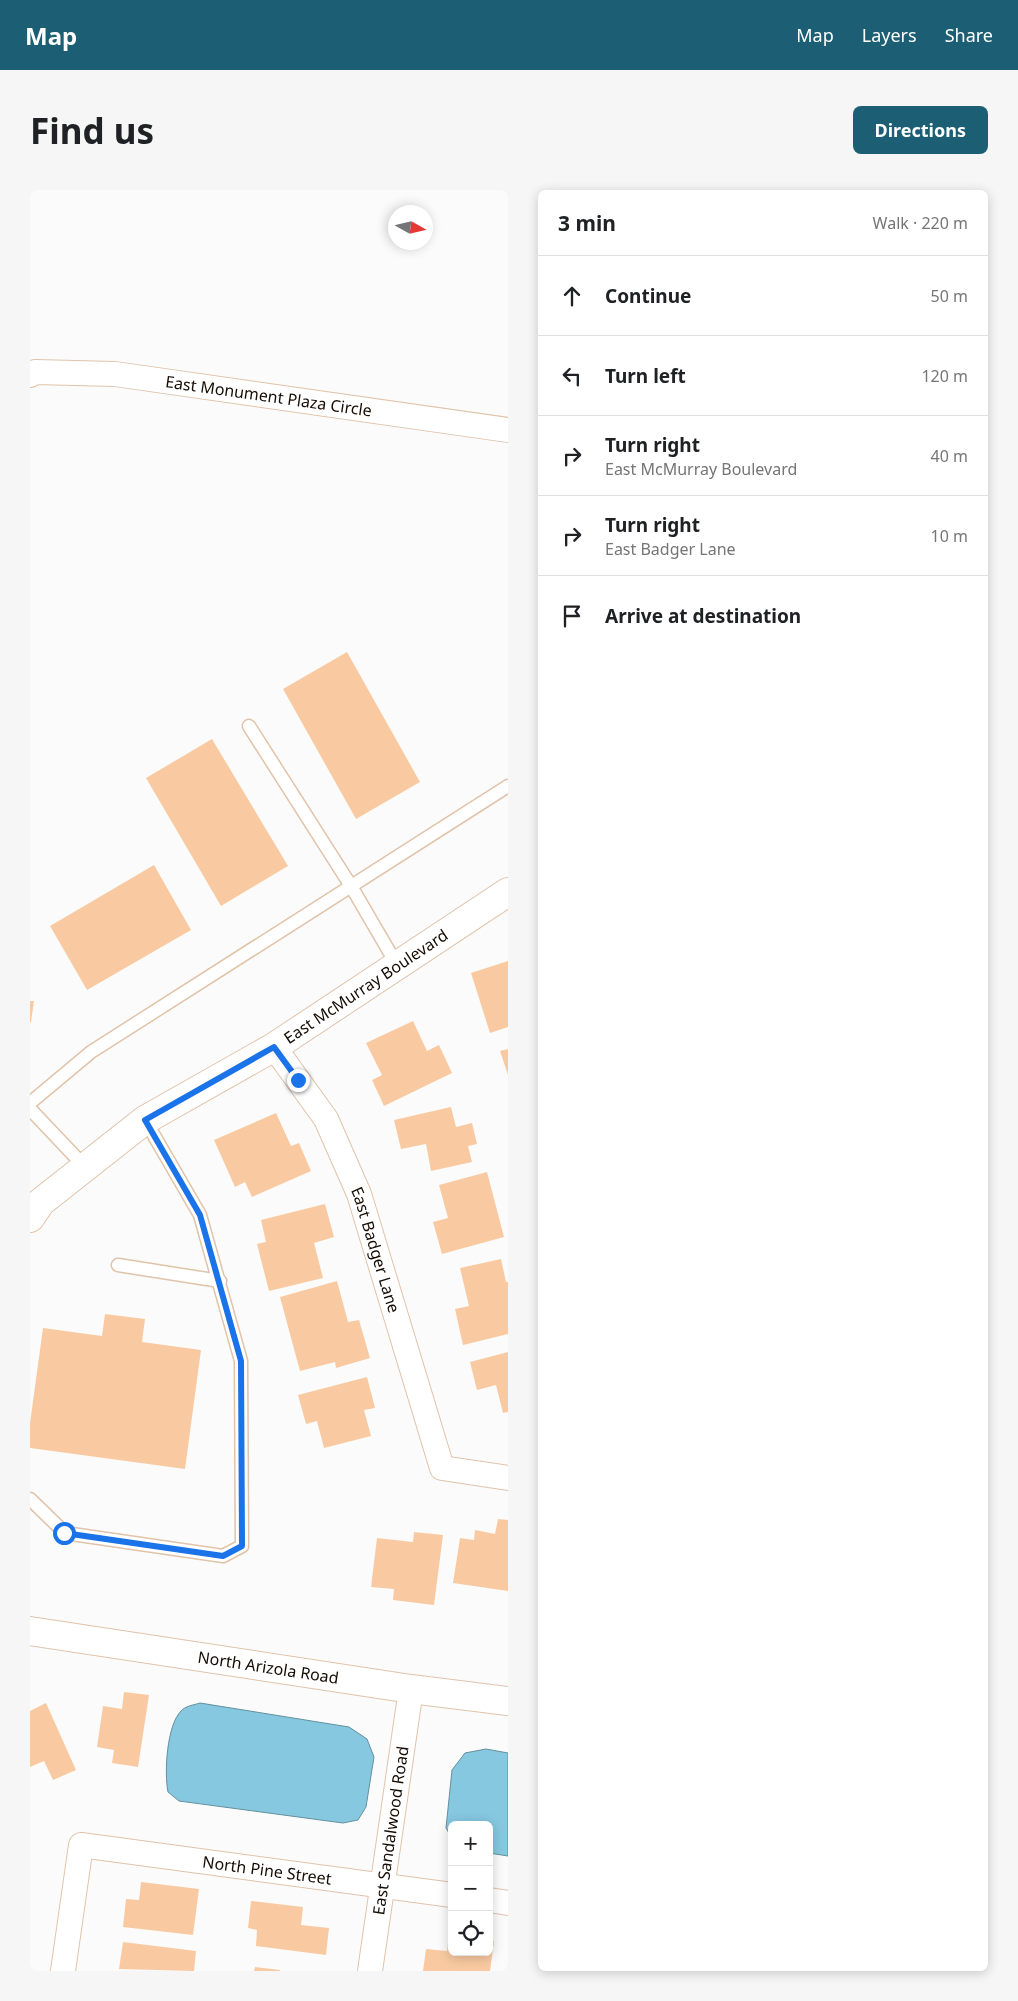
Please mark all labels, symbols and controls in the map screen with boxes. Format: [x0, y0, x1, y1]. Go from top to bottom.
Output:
text: Map [25, 19, 77, 52]
text: Map [796, 23, 834, 47]
text: Layers [862, 23, 917, 47]
text: Share [945, 23, 993, 47]
button: Directions [853, 106, 988, 154]
text: Find us [30, 107, 154, 154]
north arrow [388, 205, 433, 250]
text: 3 min [558, 209, 616, 237]
text: Walk · 220 m [873, 212, 968, 234]
icon: ahead [558, 282, 586, 310]
text: Continue [605, 283, 691, 309]
text: 50 m [931, 285, 968, 307]
icon: left [558, 362, 586, 390]
text: Turn left [605, 363, 686, 389]
text: 120 m [921, 365, 968, 387]
street label: East Monument Plaza Circle [164, 370, 373, 421]
text: Turn right [605, 432, 700, 458]
icon: right [558, 442, 586, 470]
text: 40 m [931, 445, 968, 467]
text: East McMurray Boulevard [605, 458, 797, 480]
text: Turn right [605, 512, 700, 538]
icon: right [558, 522, 586, 550]
text: 10 m [931, 525, 968, 547]
text: East Badger Lane [605, 538, 736, 560]
icon: arrive [558, 602, 586, 630]
text: Arrive at destination [605, 603, 801, 629]
street label: East McMurray Boulevard [279, 924, 452, 1049]
route end [287, 1069, 310, 1092]
street label: East Badger Lane [346, 1183, 405, 1315]
route start [53, 1522, 76, 1545]
street label: North Arizola Road [196, 1646, 340, 1689]
street label: East Sandalwood Road [367, 1744, 414, 1916]
map controls [448, 1821, 493, 1956]
button: + [448, 1821, 493, 1866]
street label: North Pine Street [201, 1850, 333, 1890]
button: − [448, 1866, 493, 1911]
button: locate [448, 1911, 493, 1956]

